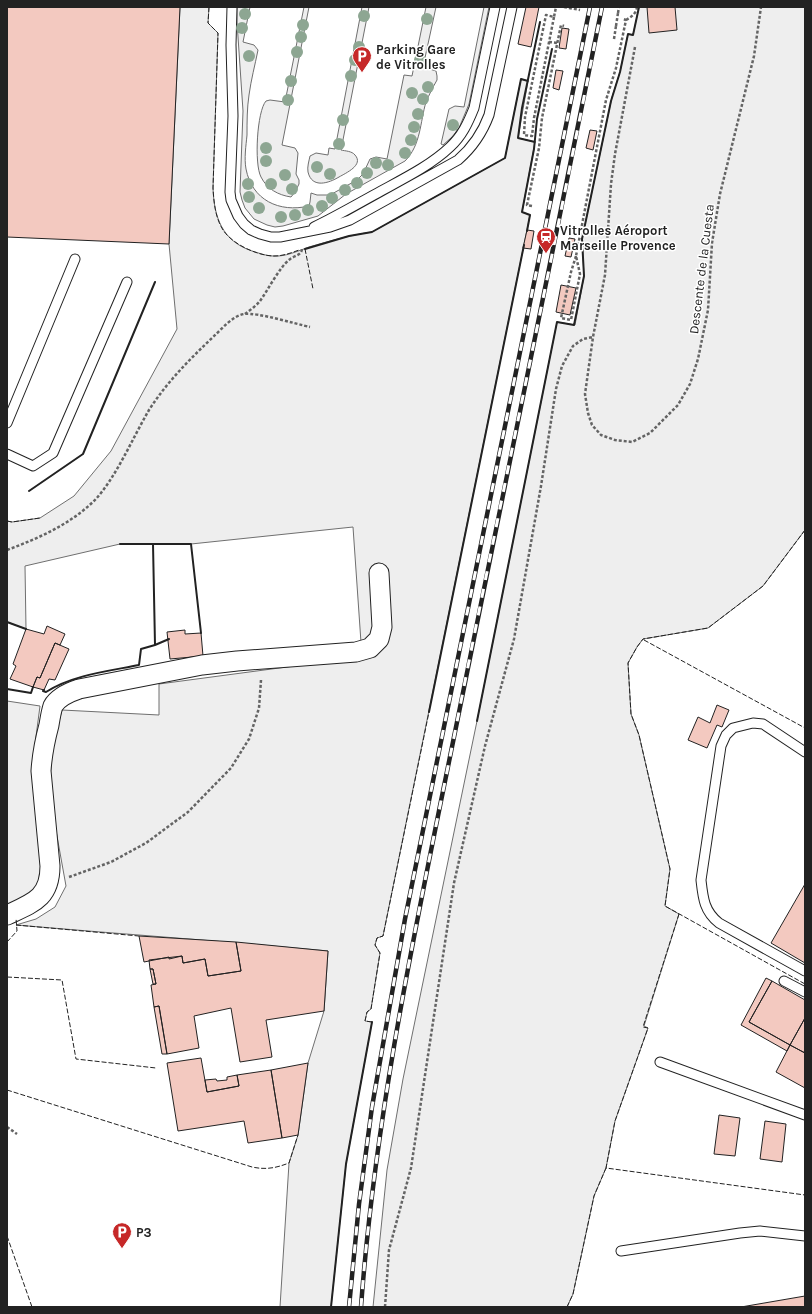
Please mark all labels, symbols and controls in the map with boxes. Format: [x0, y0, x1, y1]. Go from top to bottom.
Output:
place label: Parking Gare de Vitrolles [376, 42, 456, 72]
parking icon: Parking Gare de Vitrolles [351, 45, 373, 73]
street label: Descente de la Cuesta [686, 203, 717, 335]
place label: Vitrolles Aéroport Marseille Provence [560, 223, 676, 253]
station icon: Vitrolles Aéroport Marseille Provence [535, 226, 557, 254]
parking icon: P3 [111, 1221, 133, 1249]
place label: P3 [136, 1225, 152, 1240]

